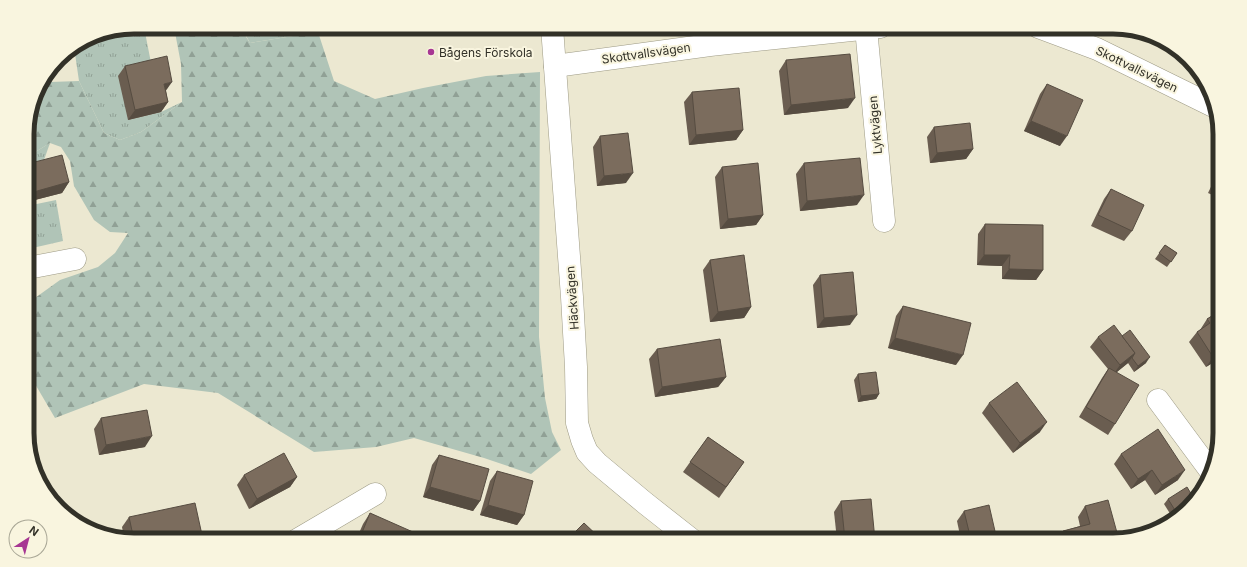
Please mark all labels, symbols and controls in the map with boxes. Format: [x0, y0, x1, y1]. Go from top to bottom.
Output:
street label: Skottvallsvägen [601, 39, 691, 67]
street label: Skottvallsvägen [1094, 43, 1180, 95]
place label: Bågens Förskola [439, 45, 533, 60]
marker: Bågens Förskola [426, 47, 436, 57]
street label: Lyktvägen [865, 95, 885, 155]
street label: Häckvägen [562, 266, 582, 330]
north arrow [8, 519, 48, 559]
text: N [26, 523, 41, 539]

